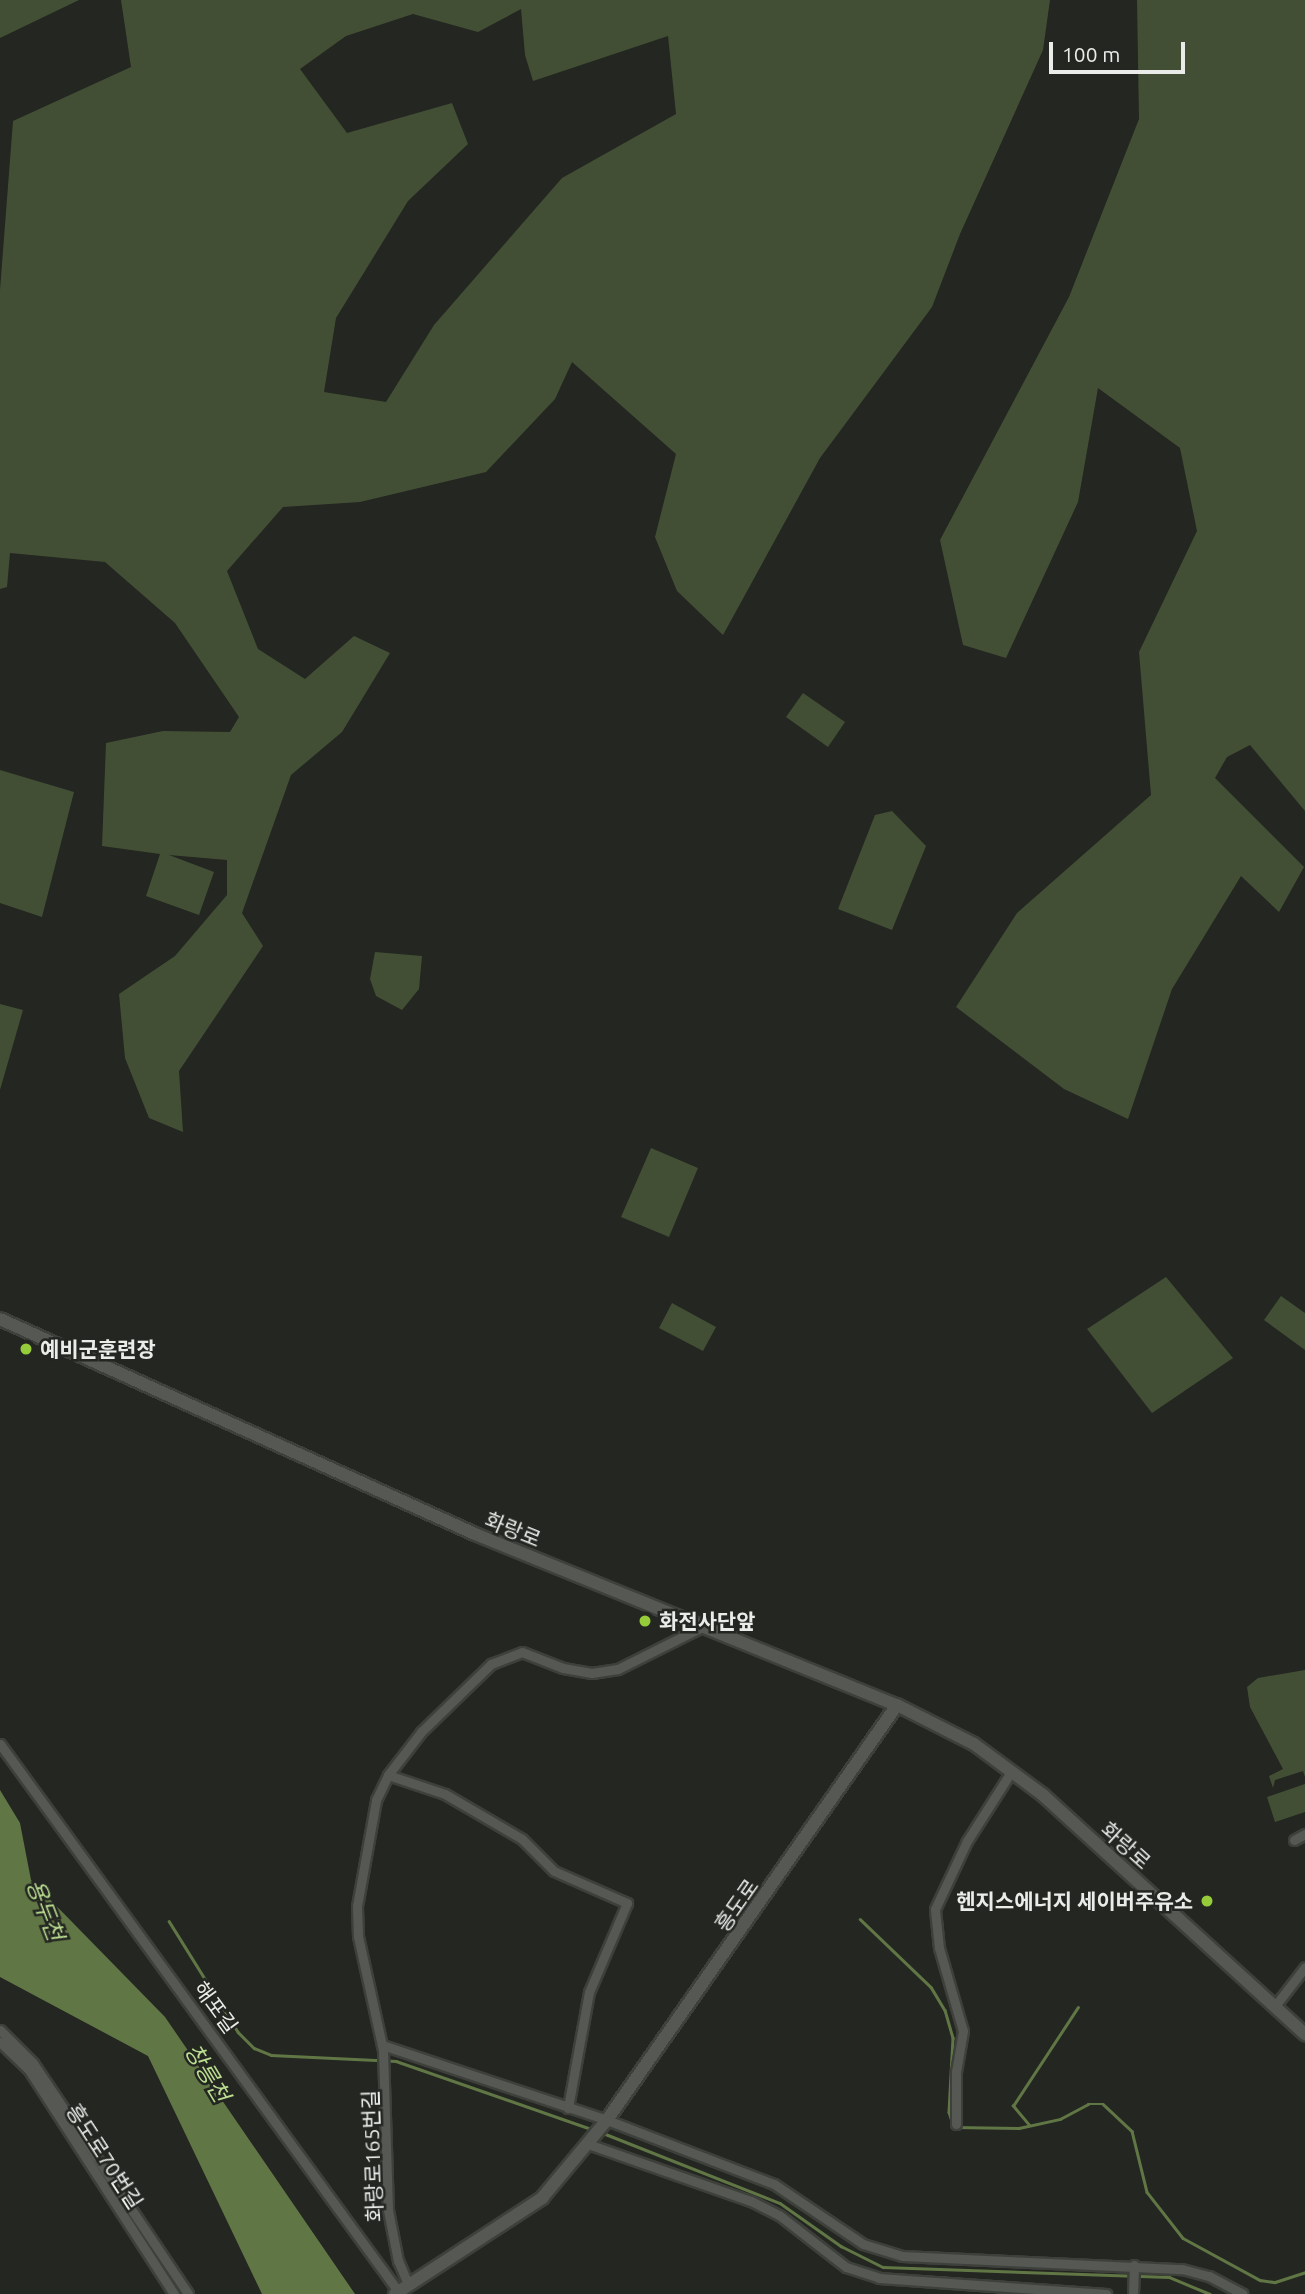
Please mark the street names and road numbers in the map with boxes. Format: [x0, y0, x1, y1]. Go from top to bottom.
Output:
street label: 화랑로 [481, 1506, 545, 1552]
street label: 화랑로 [1096, 1816, 1156, 1874]
street label: 흥도로 [709, 1874, 763, 1936]
street label: 해포길 [189, 1976, 243, 2038]
street label: 화랑로165번길 [357, 2090, 387, 2222]
street label: 흥도로70번길 [62, 2099, 148, 2213]

